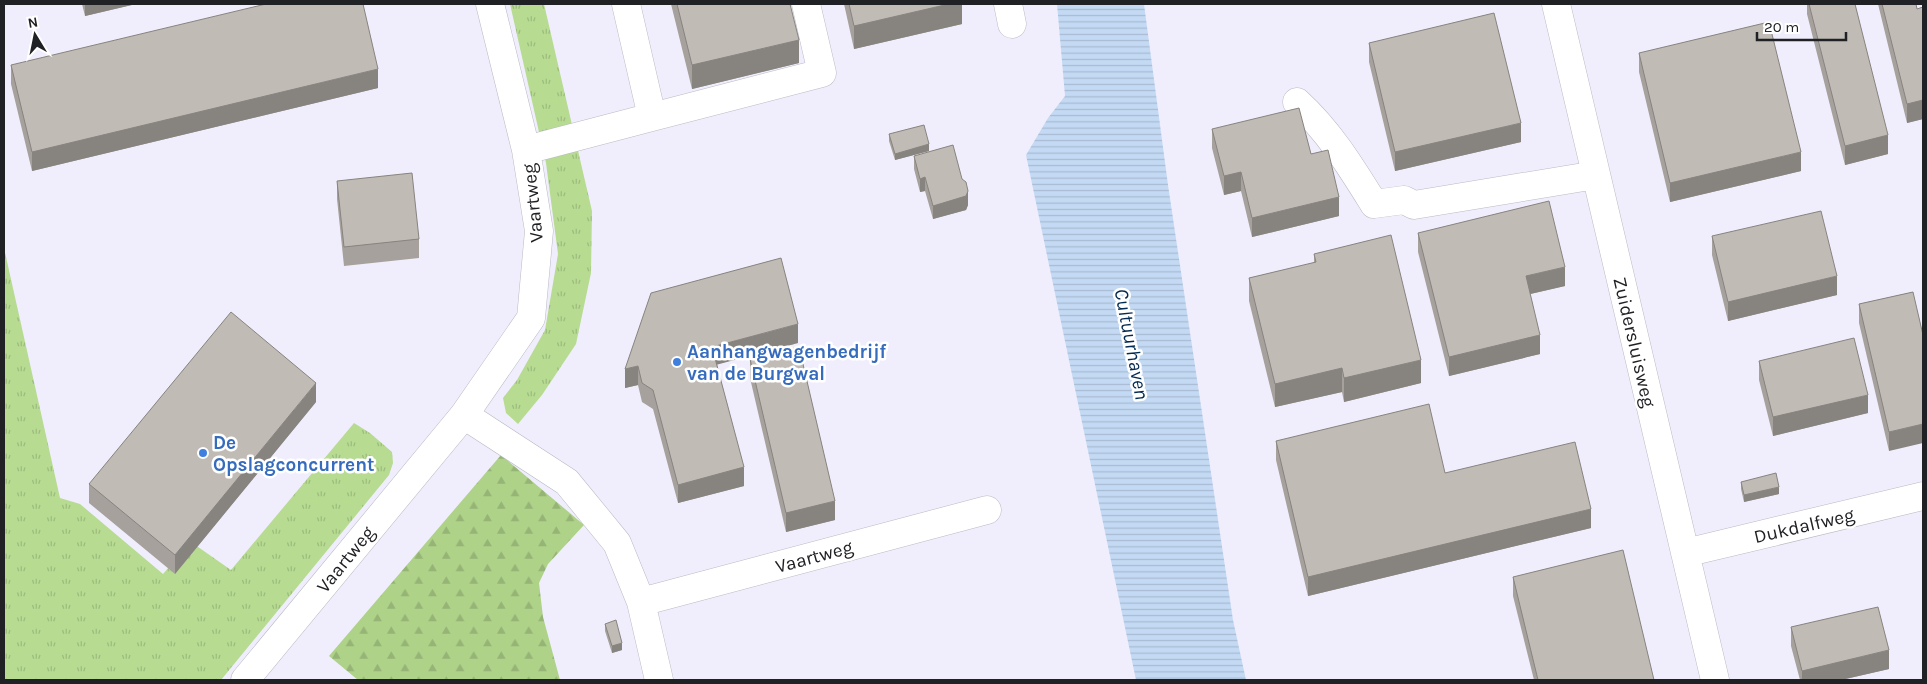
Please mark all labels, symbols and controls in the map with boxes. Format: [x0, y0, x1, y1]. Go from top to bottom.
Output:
north arrow [10, 10, 60, 60]
scale bar [1757, 10, 1846, 42]
text: N [26, 13, 39, 32]
text: 20 m [1764, 18, 1799, 36]
street label: Vaartweg [518, 162, 548, 243]
street label: Zuidersluisweg [1608, 275, 1660, 410]
water label: Cultuurhaven [1109, 287, 1154, 402]
place label: Aanhangwagenbedrijf van de Burgwal [687, 341, 887, 385]
marker: Aanhangwagenbedrijf van de Burgwal [671, 356, 683, 368]
place label: De Opslagconcurrent [213, 432, 374, 476]
marker: De Opslagconcurrent [197, 447, 209, 459]
street label: Dukdalfweg [1752, 504, 1857, 548]
street label: Vaartweg [312, 522, 379, 597]
street label: Vaartweg [773, 536, 856, 578]

